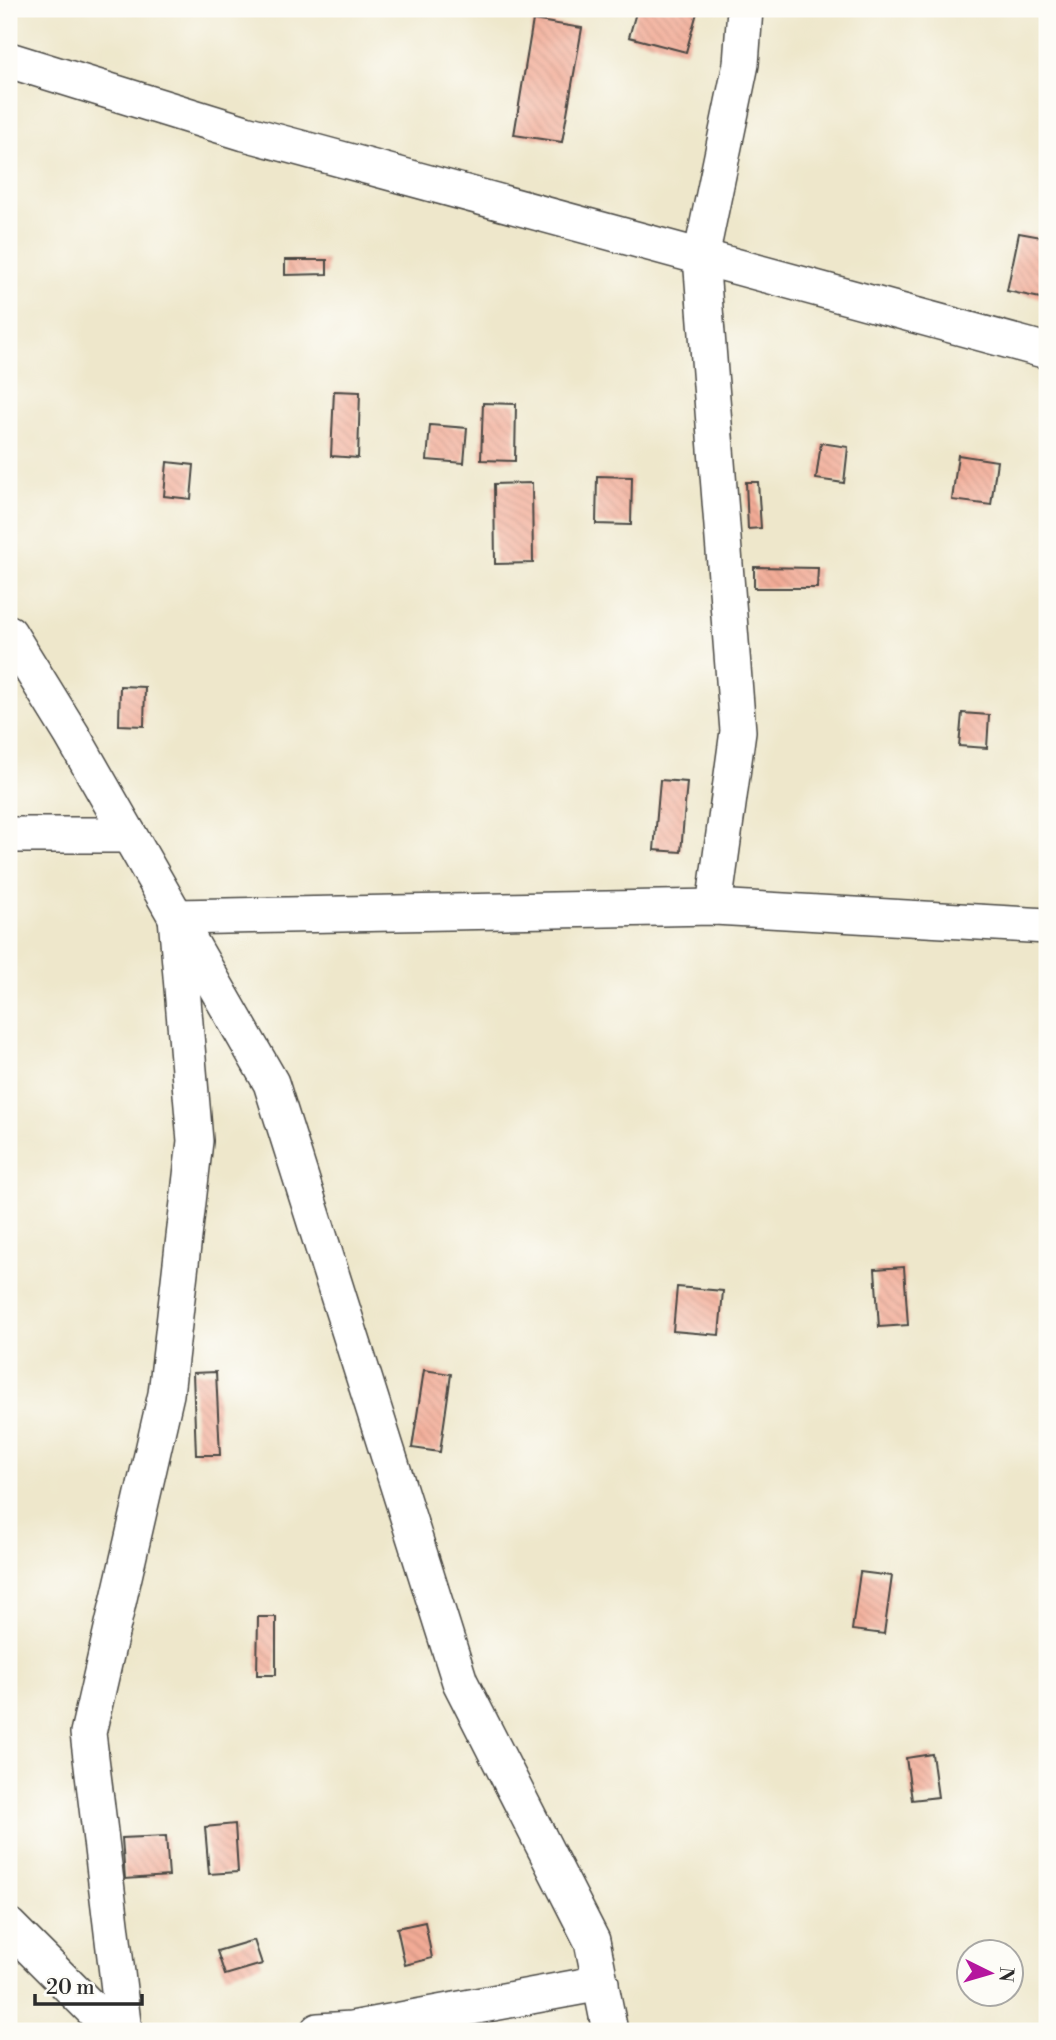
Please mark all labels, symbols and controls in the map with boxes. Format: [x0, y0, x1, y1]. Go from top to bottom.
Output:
north arrow [954, 1938, 1024, 2008]
scale bar [35, 1963, 142, 2007]
text: N [993, 1966, 1019, 1983]
text: 20 m [46, 1975, 95, 2001]

